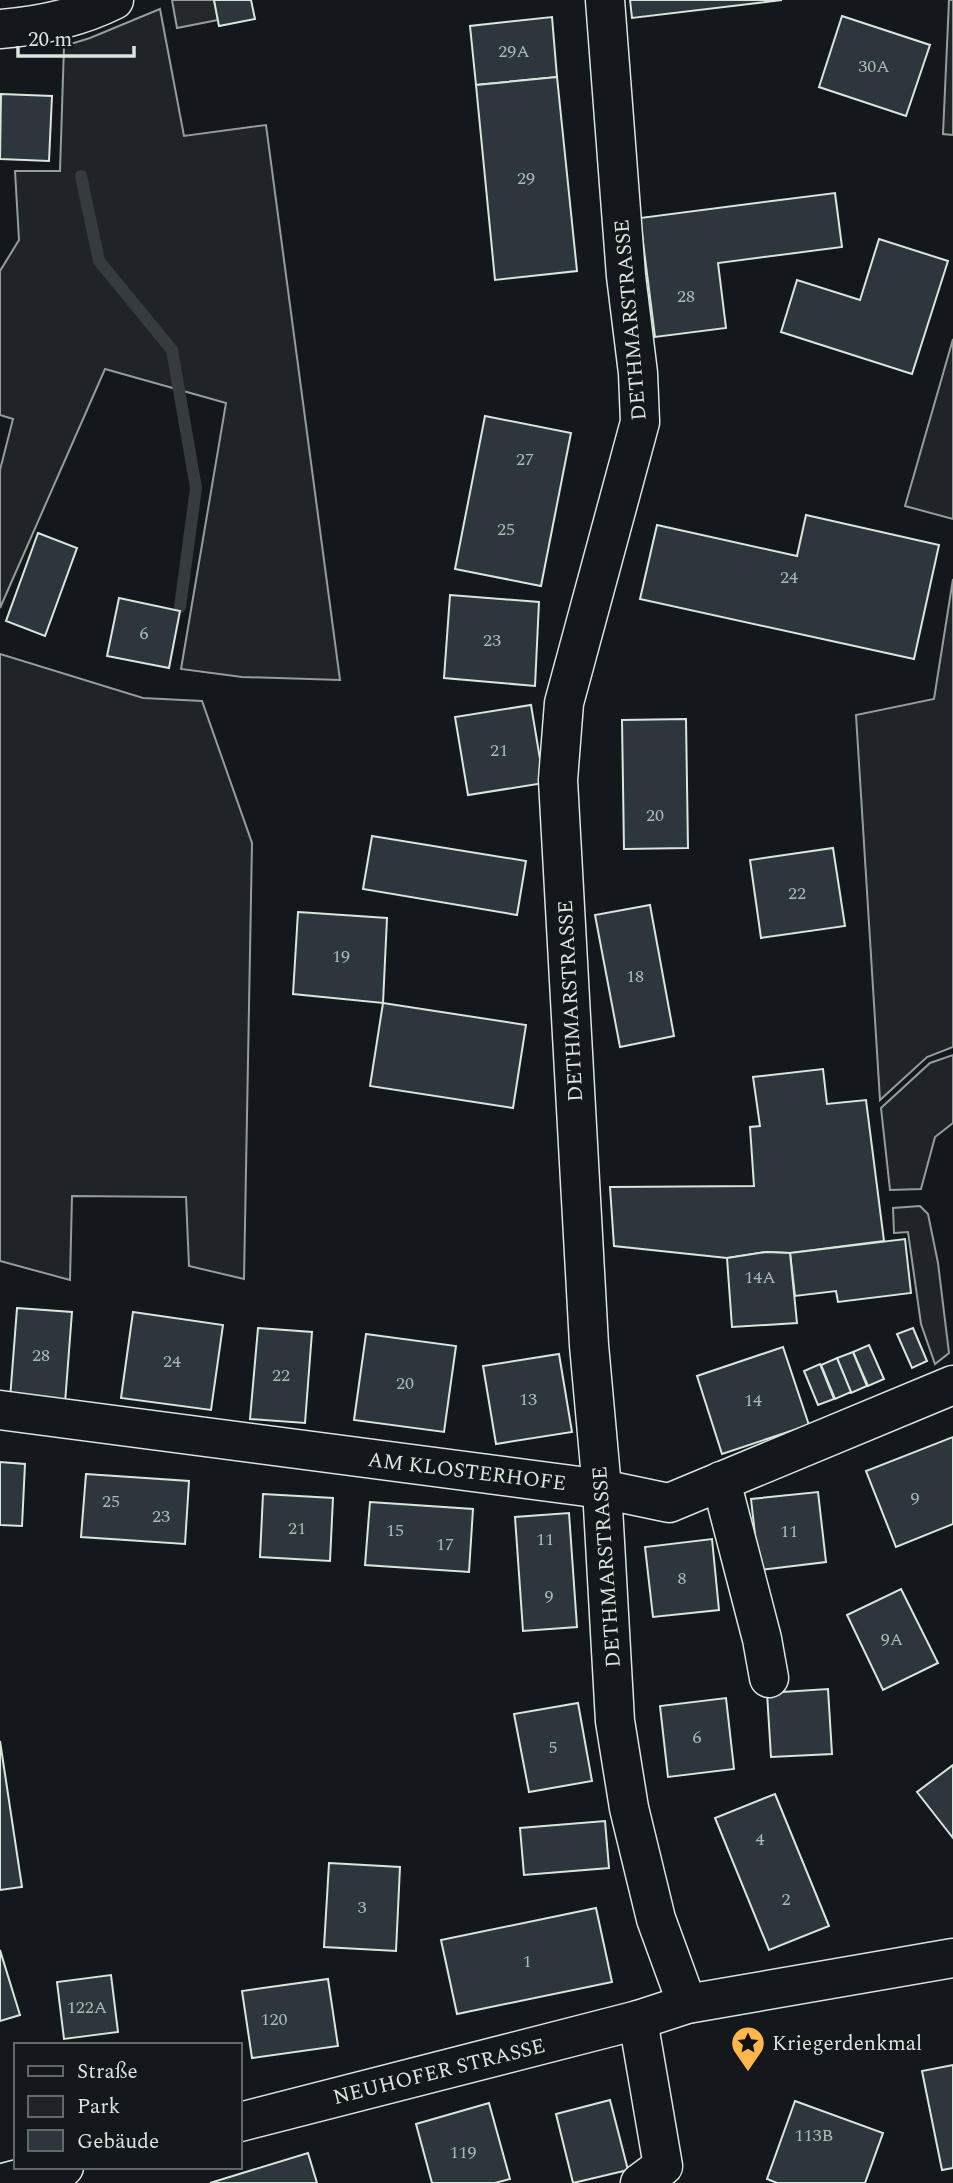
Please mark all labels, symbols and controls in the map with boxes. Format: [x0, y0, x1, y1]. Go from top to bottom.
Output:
scale bar [18, 14, 133, 58]
text: 20 m [28, 24, 72, 56]
house number: 29A [498, 38, 530, 65]
house number: 30A [858, 53, 890, 80]
house number: 29 [517, 165, 535, 192]
street label: DETHMARSTRASSE [606, 218, 656, 422]
house number: 28 [677, 283, 695, 310]
house number: 27 [516, 446, 534, 473]
house number: 25 [497, 516, 515, 543]
house number: 24 [780, 564, 798, 591]
house number: 6 [140, 620, 149, 647]
house number: 23 [483, 627, 501, 654]
house number: 21 [490, 737, 508, 764]
house number: 20 [646, 802, 664, 829]
house number: 22 [788, 880, 806, 907]
street label: DETHMARSTRASSE [550, 899, 592, 1103]
house number: 19 [332, 943, 350, 970]
house number: 18 [626, 963, 644, 990]
house number: 14A [744, 1264, 776, 1291]
house number: 28 [32, 1342, 50, 1369]
house number: 24 [163, 1348, 181, 1375]
house number: 22 [272, 1362, 290, 1389]
house number: 20 [396, 1370, 414, 1397]
house number: 13 [519, 1386, 537, 1413]
house number: 14 [744, 1387, 762, 1414]
street label: AM KLOSTERHOFE [366, 1444, 568, 1500]
street label: DETHMARSTRASSE [584, 1465, 630, 1669]
house number: 9 [911, 1485, 920, 1512]
house number: 25 [102, 1488, 120, 1515]
house number: 23 [152, 1503, 170, 1530]
house number: 21 [288, 1515, 306, 1542]
house number: 15 [386, 1517, 404, 1544]
house number: 11 [780, 1518, 798, 1545]
house number: 11 [536, 1526, 554, 1553]
house number: 17 [436, 1531, 454, 1558]
house number: 8 [678, 1565, 687, 1592]
house number: 9 [545, 1583, 554, 1610]
house number: 9A [881, 1626, 903, 1653]
house number: 6 [693, 1724, 702, 1751]
house number: 5 [549, 1734, 558, 1761]
house number: 4 [756, 1826, 765, 1853]
house number: 2 [782, 1886, 791, 1913]
house number: 3 [358, 1894, 367, 1921]
house number: 1 [523, 1948, 532, 1975]
house number: 122A [67, 1994, 107, 2021]
house number: 120 [261, 2006, 288, 2033]
place icon: Kriegerdenkmal [729, 2024, 767, 2073]
place label: Kriegerdenkmal [772, 2028, 922, 2060]
street label: NEUHOFER STRASSE [330, 2030, 549, 2114]
legend [14, 2043, 242, 2169]
text: Straße [77, 2056, 138, 2088]
text: Park [77, 2091, 121, 2123]
house number: 113B [795, 2122, 833, 2149]
text: Gebäude [77, 2126, 159, 2158]
house number: 119 [450, 2139, 477, 2166]

